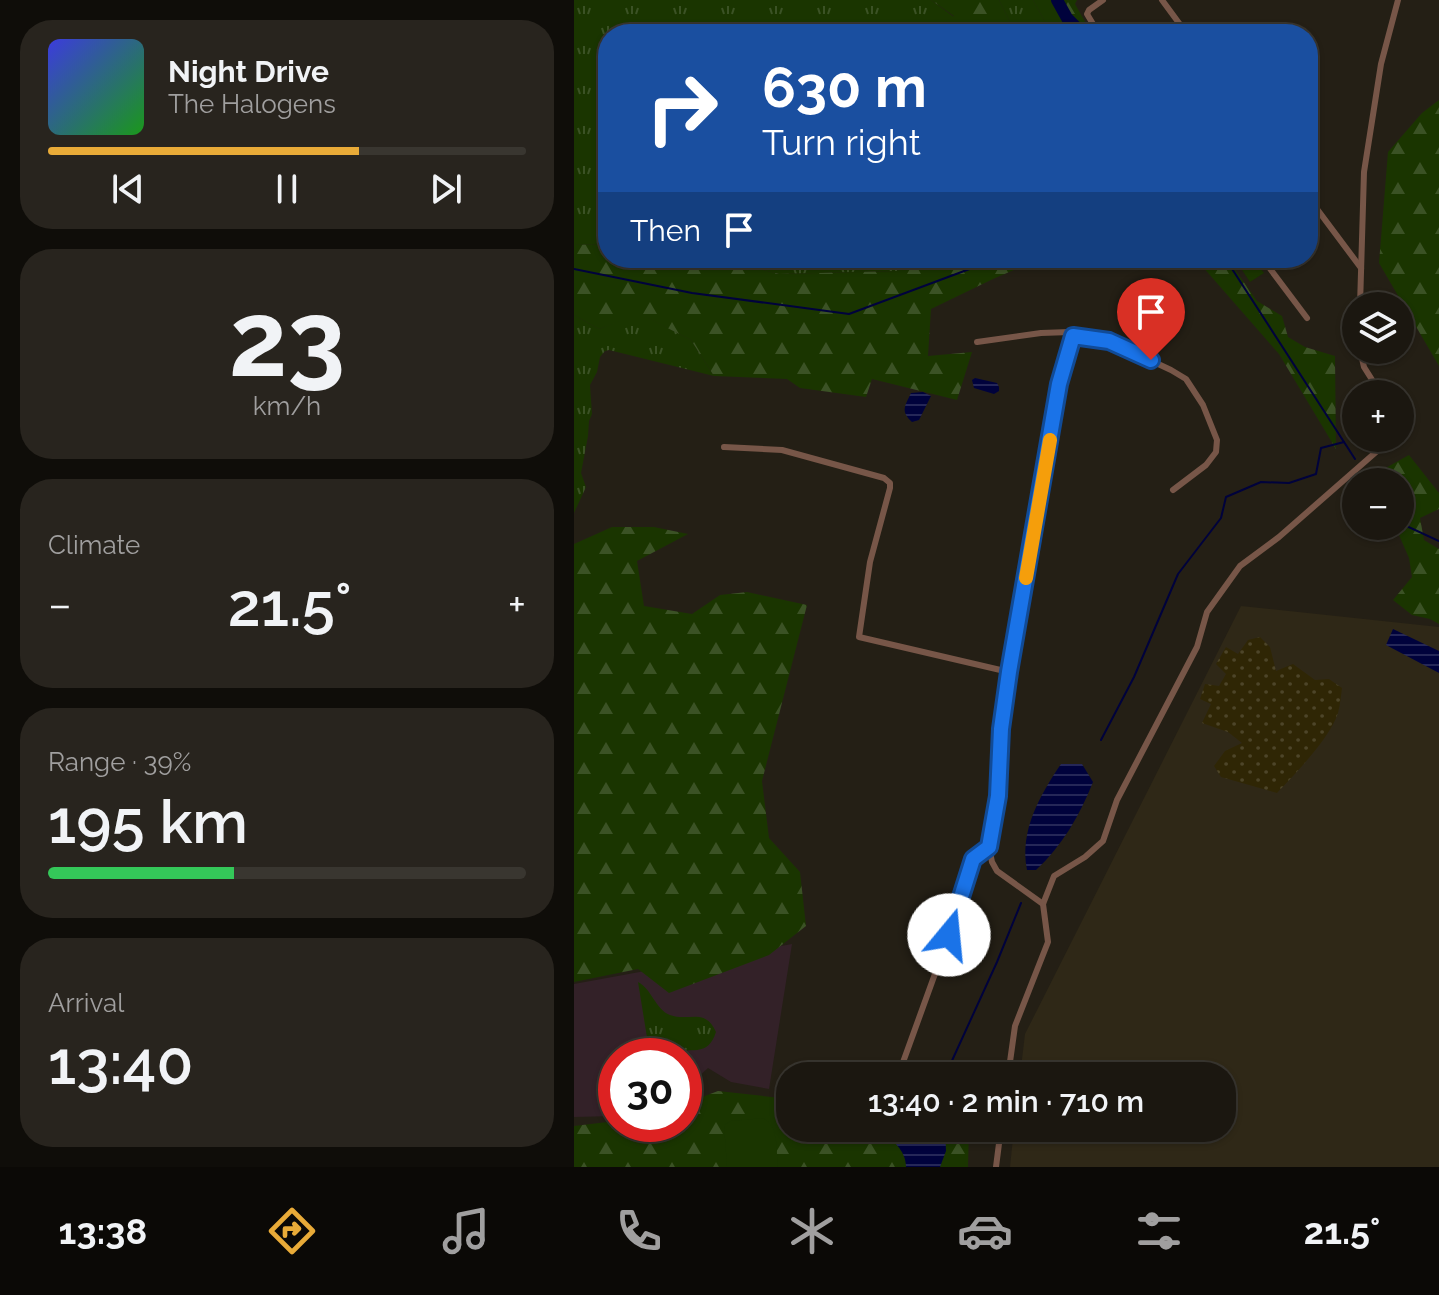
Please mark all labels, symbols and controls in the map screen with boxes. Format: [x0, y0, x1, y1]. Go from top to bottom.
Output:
text: Night Drive [168, 54, 329, 89]
text: 630 m [762, 54, 927, 120]
icon: right [630, 56, 734, 160]
text: The Halogens [168, 89, 336, 119]
text: Turn right [762, 121, 921, 163]
icon: previous [106, 167, 150, 211]
icon: pause [265, 167, 309, 211]
icon: next [424, 167, 468, 211]
icon: arrive [717, 208, 761, 252]
text: Then [630, 213, 701, 248]
text: 23 [229, 278, 345, 400]
pin [1117, 278, 1185, 360]
icon: arrive [1129, 290, 1173, 334]
map controls [1342, 292, 1414, 540]
button: layers [1342, 292, 1414, 364]
button: + [1342, 380, 1414, 452]
text: km/h [253, 391, 321, 421]
button: − [1342, 468, 1414, 540]
text: Climate [48, 530, 140, 560]
text: 21.5° [228, 570, 352, 640]
text: − [48, 579, 72, 630]
text: + [508, 579, 526, 630]
text: Range · 39% [48, 747, 191, 777]
text: 195 km [48, 787, 248, 857]
position arrow [907, 893, 991, 977]
text: Arrival [48, 988, 124, 1018]
text: 13:40 [48, 1028, 193, 1098]
speed limit sign: 30 [598, 1038, 702, 1142]
text: 13:40 · 2 min · 710 m [868, 1084, 1144, 1119]
icon: directions [264, 1203, 320, 1259]
icon: music [438, 1203, 494, 1259]
icon: phone [611, 1203, 667, 1259]
icon: climate [784, 1203, 840, 1259]
icon: car [957, 1203, 1013, 1259]
icon: filters [1131, 1203, 1187, 1259]
text: 13:38 [59, 1210, 147, 1252]
text: 21.5° [1304, 1210, 1380, 1252]

